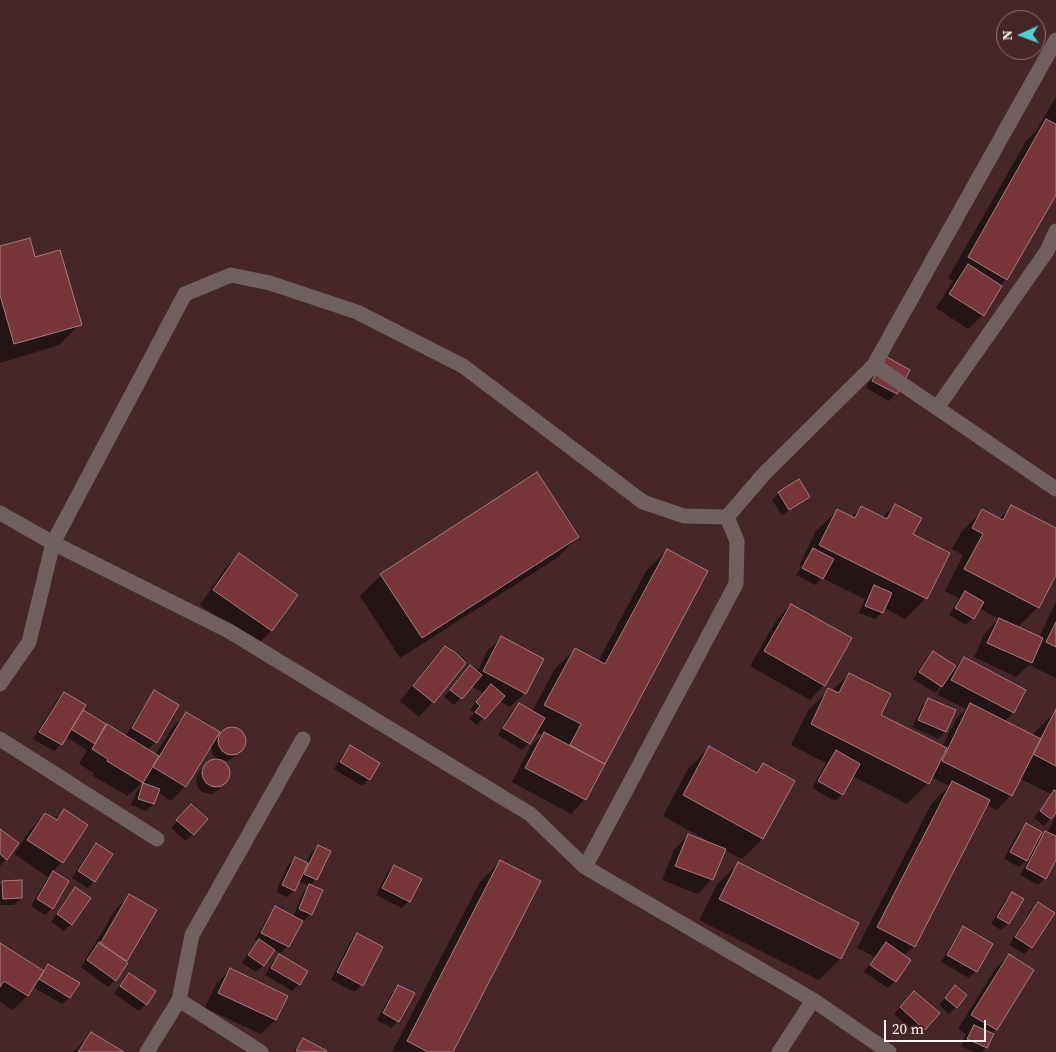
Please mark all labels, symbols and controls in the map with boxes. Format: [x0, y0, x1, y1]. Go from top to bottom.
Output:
north arrow [996, 10, 1046, 60]
text: N [997, 30, 1017, 41]
scale bar [886, 1010, 988, 1042]
text: 20 m [892, 1018, 924, 1039]

